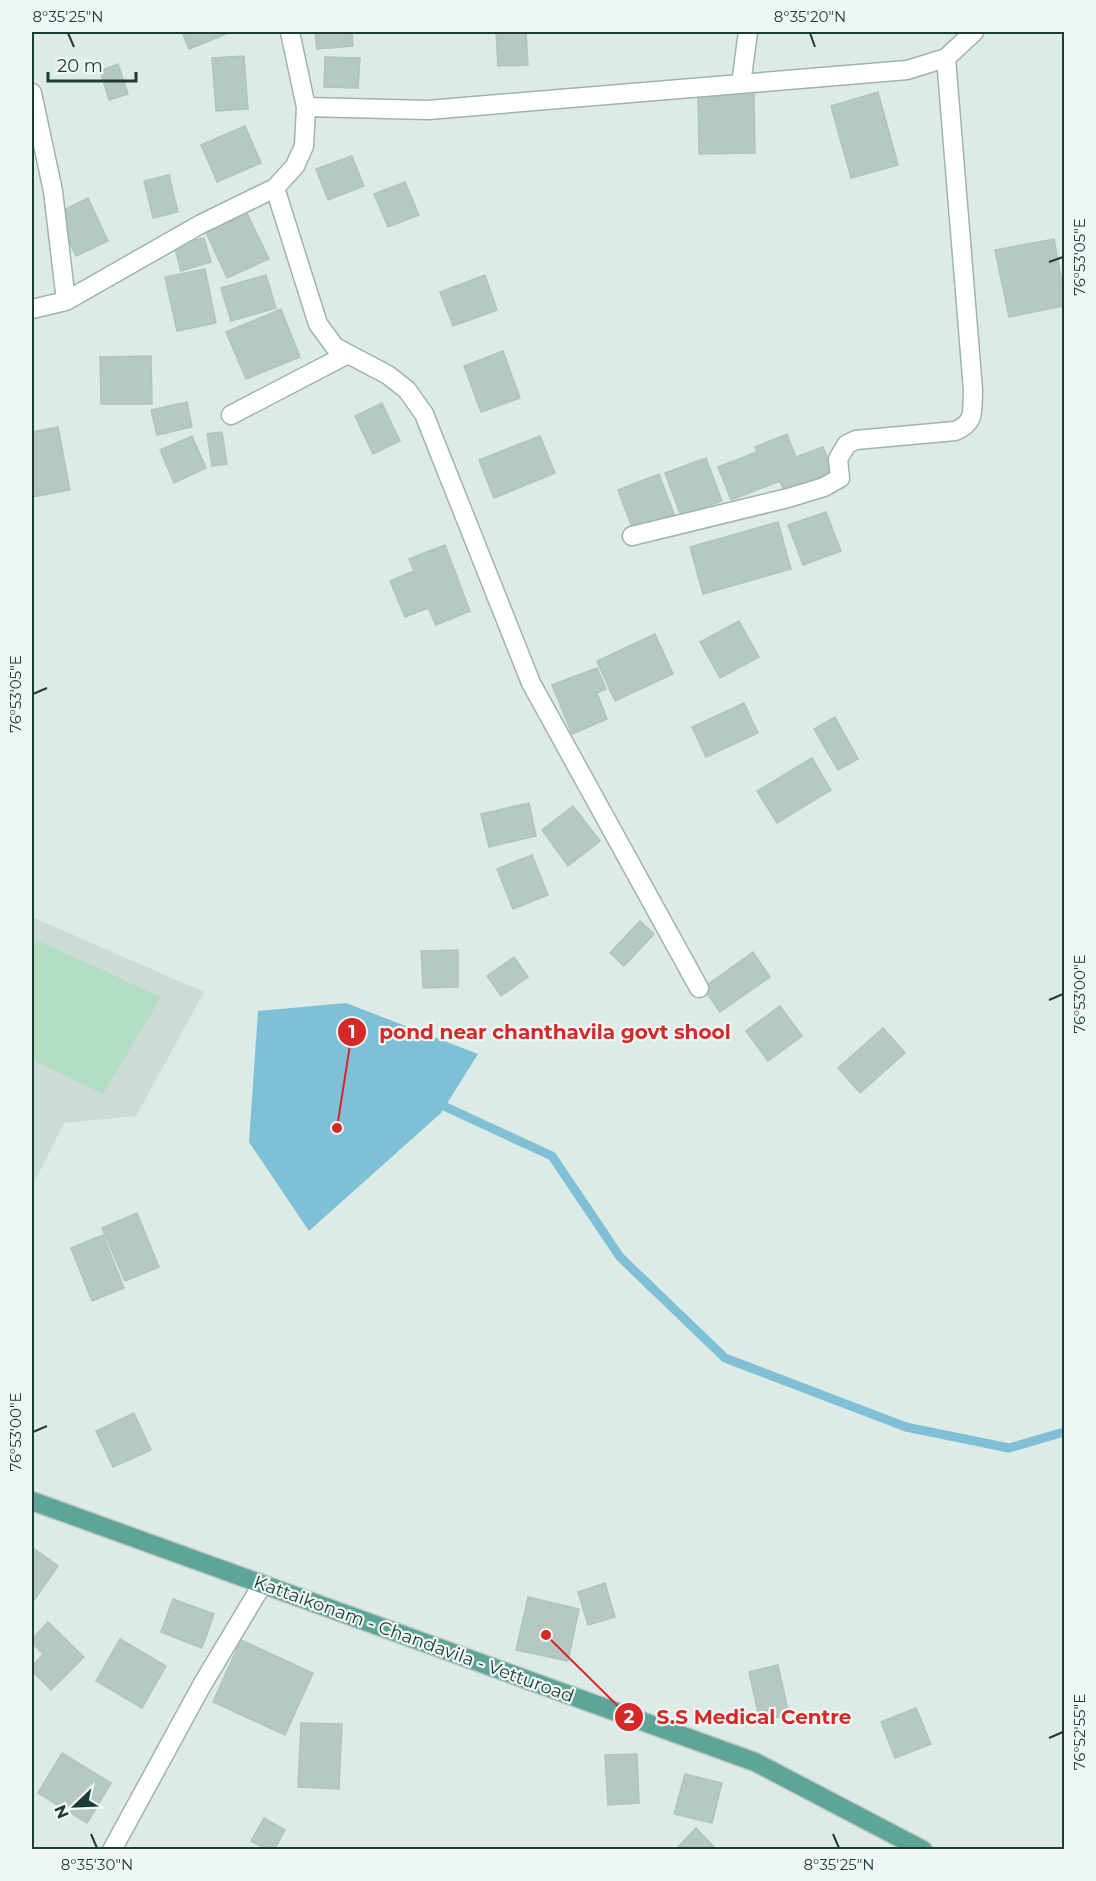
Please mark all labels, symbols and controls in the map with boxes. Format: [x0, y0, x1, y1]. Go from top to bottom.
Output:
text: 8°35'25"N [32, 7, 104, 26]
text: 8°35'20"N [774, 7, 846, 26]
scale bar [48, 45, 136, 83]
text: 20 m [57, 55, 103, 77]
text: 76°53'05"E [1070, 218, 1089, 296]
text: 76°53'05"E [6, 655, 25, 733]
text: 76°53'00"E [1070, 954, 1089, 1034]
callout: pond near chanthavila govt shool [337, 1013, 743, 1051]
text: pond near chanthavila govt shool [379, 1020, 731, 1044]
text: 1 [348, 1021, 356, 1043]
text: 76°53'00"E [6, 1392, 25, 1472]
street label: Kattaikonam - Chandavila - Vetturoad [251, 1571, 577, 1707]
text: 76°52'55"E [1070, 1694, 1089, 1770]
callout: S.S Medical Centre [614, 1698, 863, 1736]
text: S.S Medical Centre [657, 1705, 851, 1729]
text: 2 [624, 1706, 635, 1728]
north arrow [45, 1776, 105, 1836]
text: N [50, 1802, 73, 1821]
text: 8°35'30"N [61, 1855, 133, 1874]
text: 8°35'25"N [803, 1855, 875, 1874]

